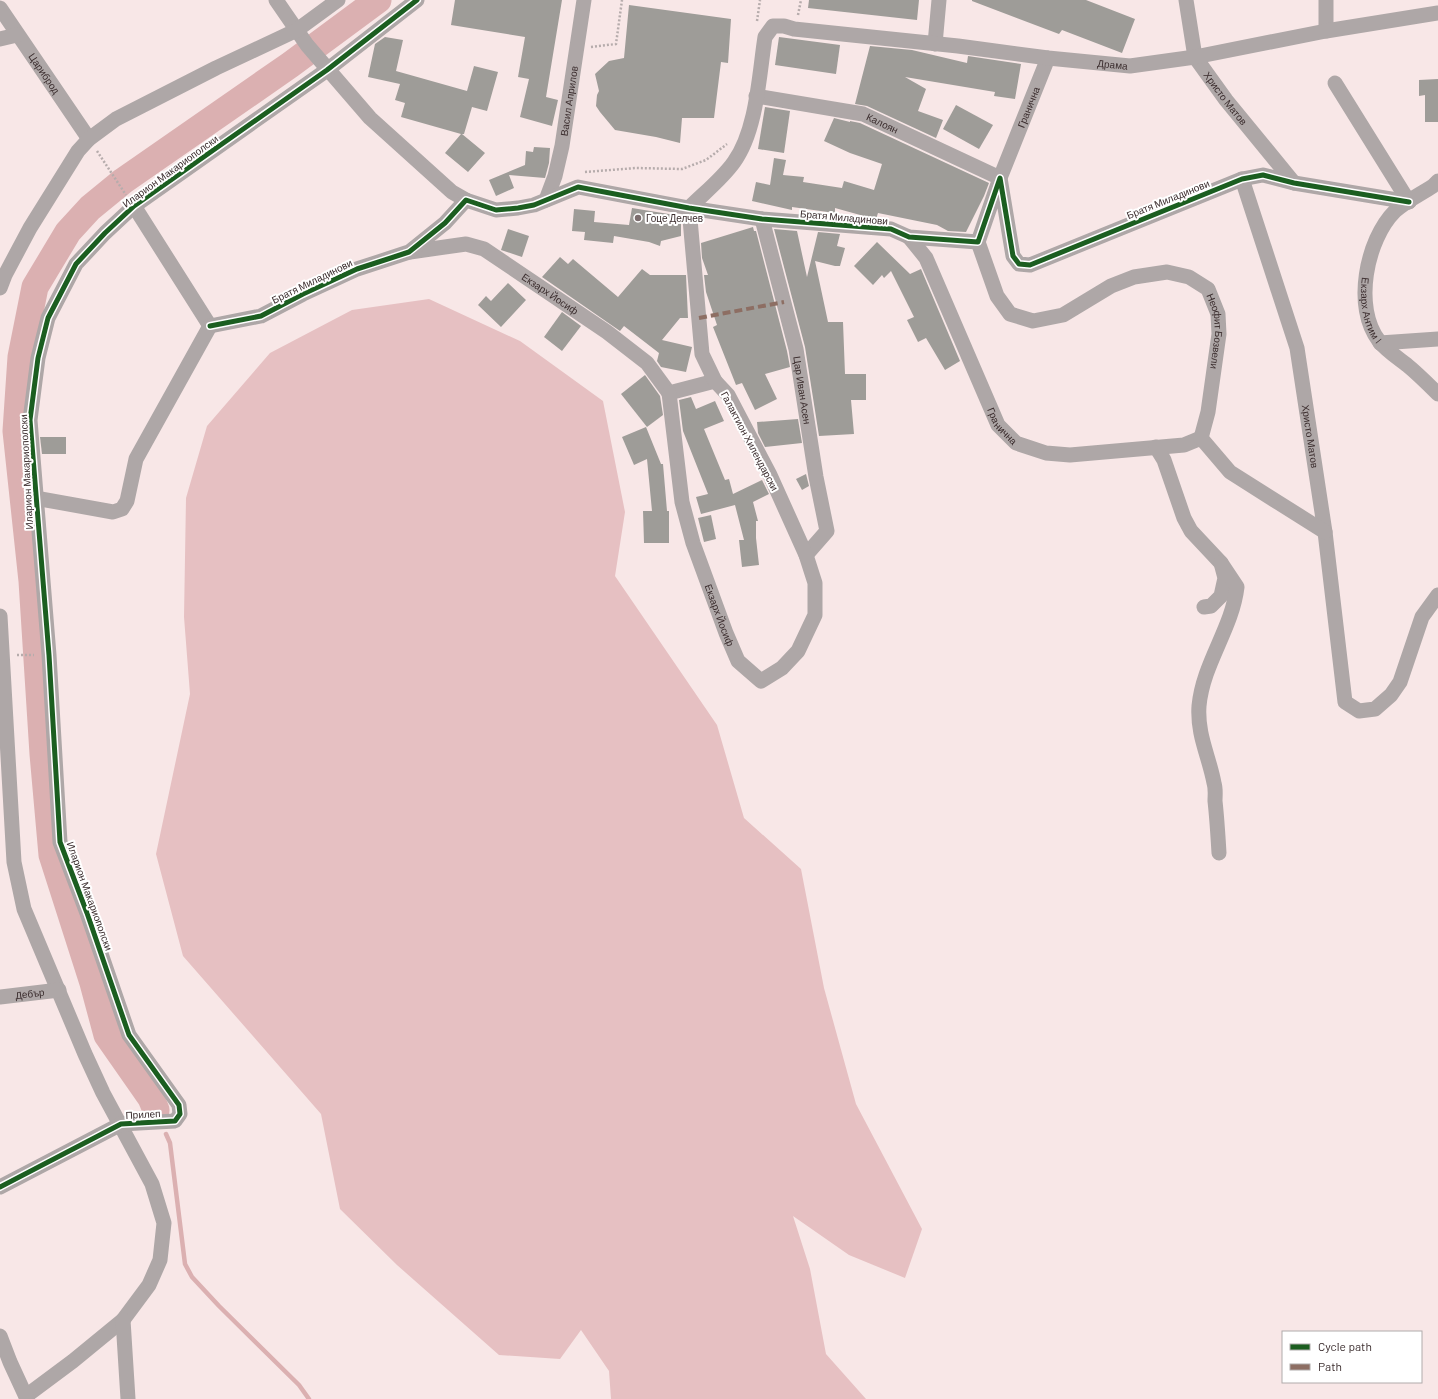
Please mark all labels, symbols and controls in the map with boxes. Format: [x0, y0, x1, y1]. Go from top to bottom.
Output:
street label: Цариброд [26, 51, 63, 96]
street label: Драма [1097, 57, 1129, 72]
street label: Васил Априлов [558, 65, 580, 137]
street label: Христо Матов [1201, 69, 1250, 127]
street label: Гранична [1015, 84, 1042, 130]
street label: Калоян [865, 110, 900, 136]
street label: Иларион Макариополски [120, 132, 220, 210]
street label: Братя Миладинови [1125, 177, 1211, 221]
street label: Братя Миладинови [800, 207, 888, 227]
place label: Гоце Делчев [646, 212, 703, 224]
marker: Гоце Делчев [633, 213, 643, 223]
street label: Братя Миладинови [270, 256, 354, 306]
street label: Екзарх Йосиф [520, 270, 581, 317]
street label: Екзарх Антим I [1359, 277, 1384, 346]
street label: Неофит Бозвели [1204, 292, 1225, 370]
street label: Цар Иван Асен [791, 355, 814, 425]
street label: Галактион Хилендарски [719, 389, 781, 493]
street label: Христо Матов [1300, 404, 1321, 469]
street label: Гранична [985, 406, 1020, 447]
street label: Иларион Макариополски [17, 414, 35, 530]
street label: Екзарх Йосиф [703, 582, 737, 648]
street label: Иларион Макариополски [65, 840, 115, 952]
street label: Дебър [14, 986, 46, 1001]
street label: Прилеп [125, 1107, 161, 1121]
legend [1282, 1331, 1422, 1383]
text: Cycle path [1318, 1339, 1372, 1353]
text: Path [1318, 1359, 1342, 1373]

